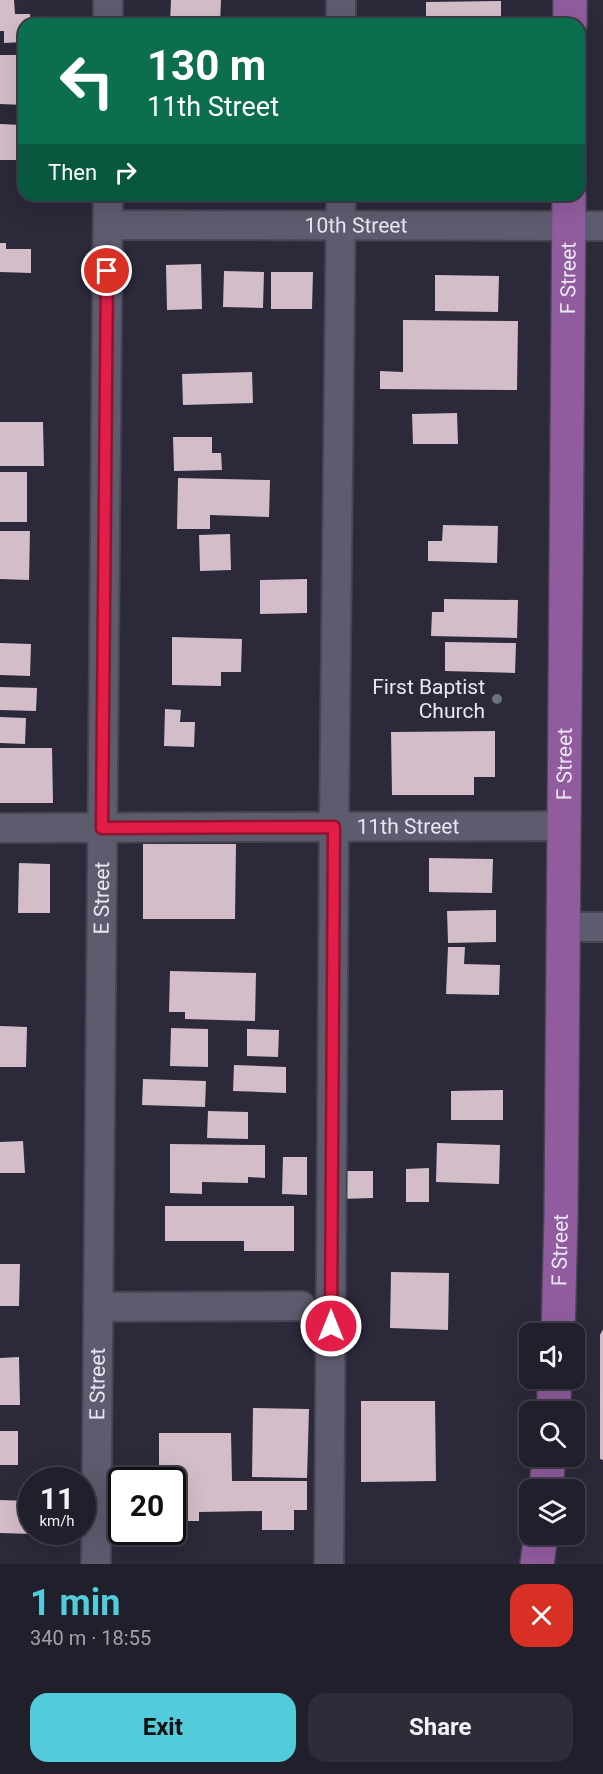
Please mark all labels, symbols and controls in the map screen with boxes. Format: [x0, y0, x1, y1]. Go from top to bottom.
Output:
text: 130 m [147, 41, 266, 90]
icon: left [48, 42, 126, 120]
text: 11th Street [147, 91, 279, 123]
icon: right [109, 156, 142, 189]
text: Then [48, 160, 97, 185]
street label: 10th Street [305, 213, 408, 238]
street label: F Street [556, 242, 581, 314]
pin [81, 245, 132, 296]
icon: arrive [90, 254, 123, 287]
place label: First Baptist Church [372, 675, 485, 723]
marker: First Baptist Church [490, 692, 504, 706]
street label: F Street [552, 728, 577, 800]
street label: 11th Street [357, 814, 460, 839]
street label: E Street [90, 862, 114, 934]
street label: F Street [547, 1213, 573, 1286]
position arrow [299, 1294, 363, 1358]
map controls [519, 1323, 585, 1545]
button: sound [519, 1323, 585, 1389]
street label: E Street [85, 1347, 110, 1420]
button: search [519, 1401, 585, 1467]
speed limit sign: 20 [108, 1467, 186, 1545]
button: layers [519, 1479, 585, 1545]
text: 11 [40, 1481, 74, 1516]
text: km/h [39, 1512, 75, 1530]
text: 1 min [30, 1582, 121, 1624]
button: close [510, 1584, 573, 1647]
text: 340 m · 18:55 [30, 1626, 151, 1650]
button: Exit [30, 1693, 296, 1762]
button: Share [308, 1693, 573, 1762]

